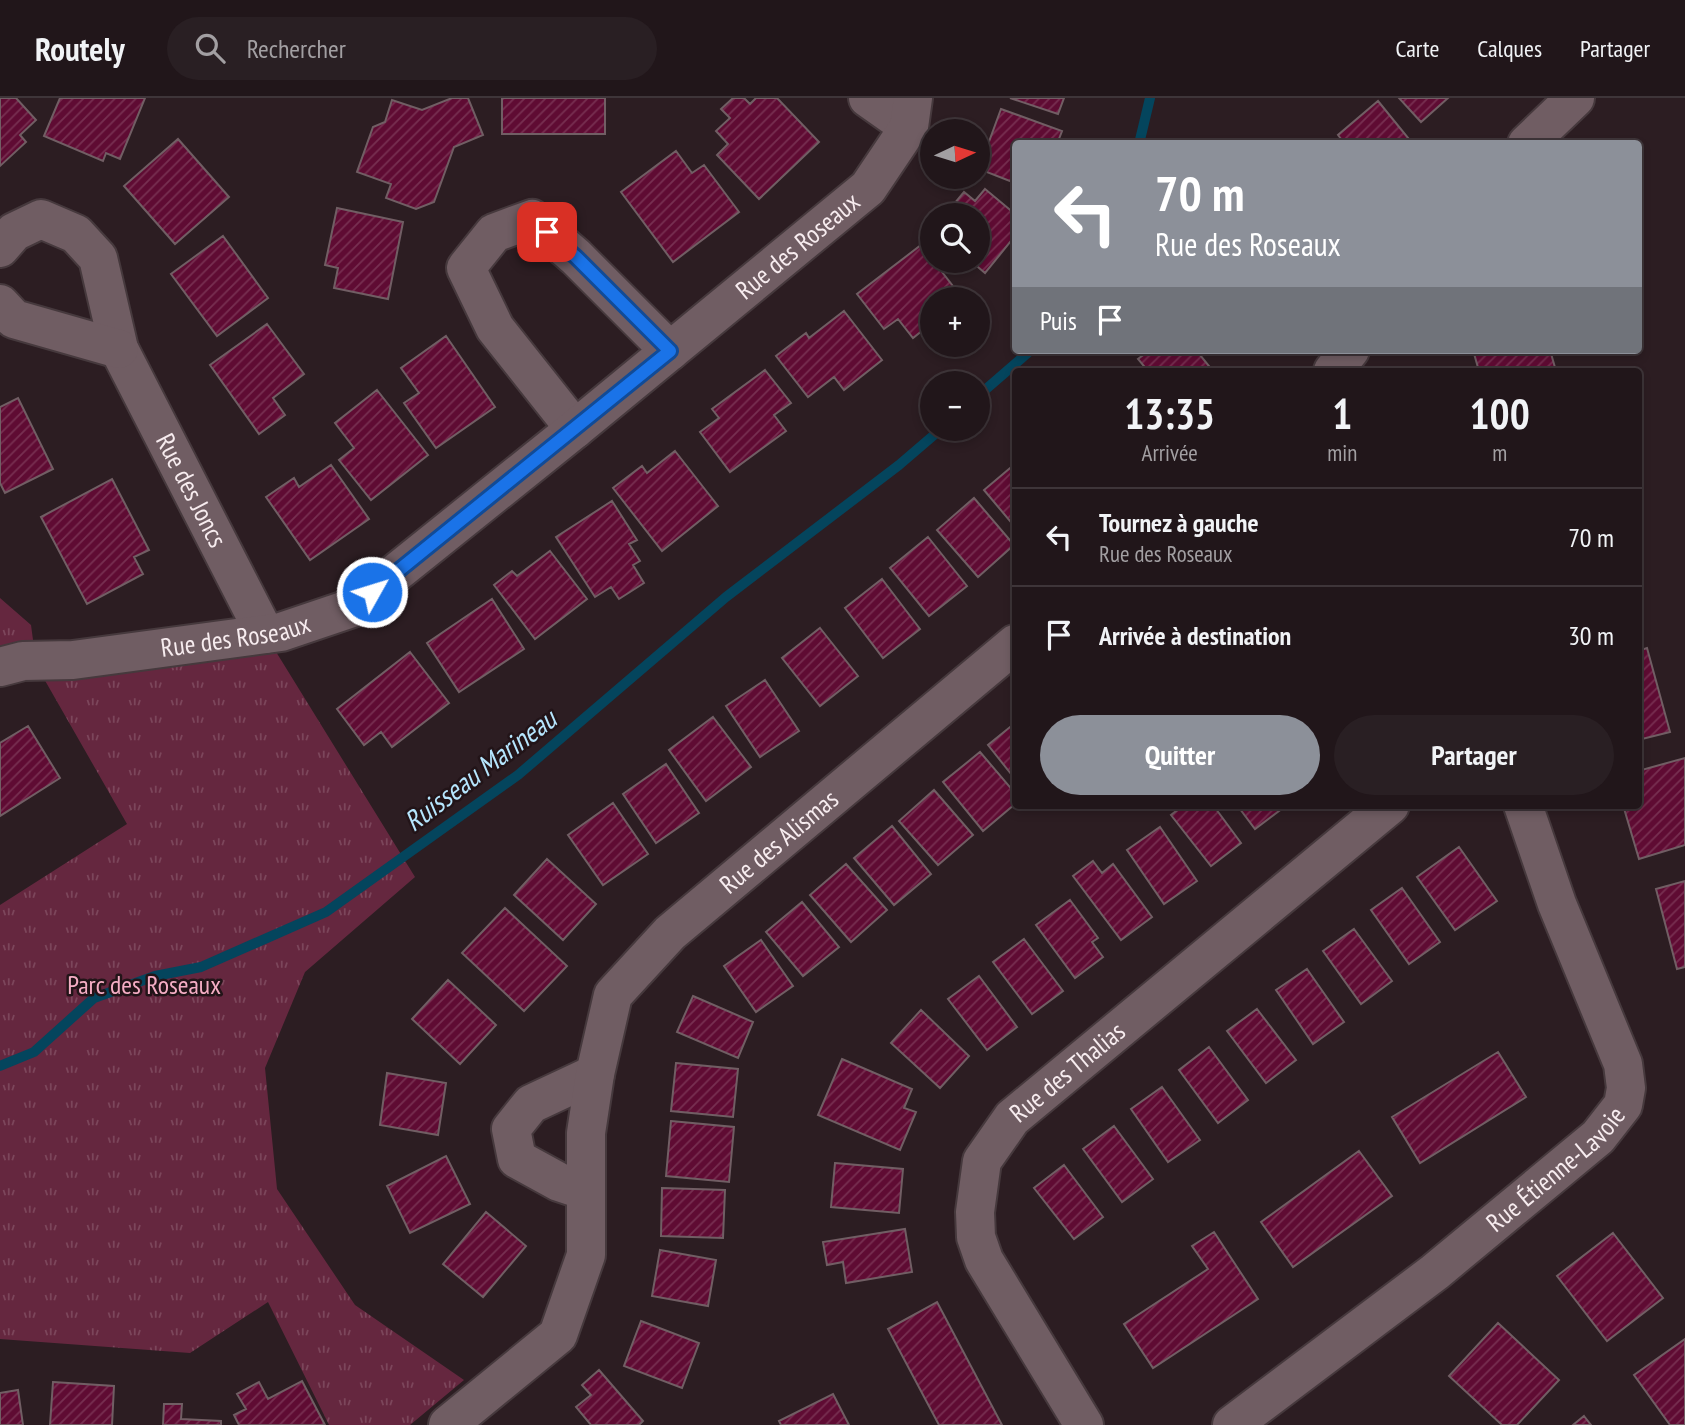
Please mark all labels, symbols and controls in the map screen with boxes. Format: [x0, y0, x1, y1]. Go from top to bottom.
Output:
search box [167, 17, 657, 80]
text: Routely [35, 27, 125, 70]
icon: search [191, 29, 229, 67]
text: Rechercher [247, 32, 346, 65]
text: Carte [1396, 33, 1439, 64]
text: Calques [1477, 33, 1542, 64]
text: Partager [1580, 33, 1650, 64]
north arrow [920, 119, 990, 189]
map controls [920, 119, 990, 441]
text: 70 m [1155, 161, 1244, 225]
icon: left [1040, 168, 1131, 259]
street label: Rue des Roseaux [729, 184, 866, 306]
pin [517, 202, 577, 262]
button: search [920, 203, 990, 273]
icon: arrive [528, 213, 566, 251]
text: Rue des Roseaux [1155, 223, 1341, 265]
button: + [920, 287, 990, 357]
icon: arrive [1091, 301, 1129, 339]
text: Puis [1040, 304, 1077, 337]
button: − [920, 371, 990, 441]
text: 13:35 [1124, 386, 1215, 441]
text: 1 [1332, 386, 1352, 441]
text: 100 [1470, 386, 1530, 441]
street label: Rue des Joncs [149, 428, 235, 552]
text: Arrivée [1142, 438, 1198, 467]
text: min [1327, 438, 1357, 467]
text: m [1492, 438, 1507, 467]
text: Tournez à gauche [1099, 506, 1259, 539]
icon: left [1040, 518, 1078, 556]
text: 70 m [1568, 521, 1614, 554]
text: Rue des Roseaux [1099, 539, 1233, 568]
position arrow [335, 555, 409, 629]
street label: Rue des Roseaux [159, 606, 315, 664]
icon: arrive [1040, 616, 1078, 654]
text: Arrivée à destination [1099, 619, 1291, 652]
text: 30 m [1568, 619, 1614, 652]
water label: Ruisseau Marineau [396, 699, 565, 839]
button: Quitter [1040, 715, 1320, 795]
button: Partager [1334, 715, 1614, 795]
street label: Rue des Alismas [713, 782, 845, 900]
park label: Parc des Roseaux [67, 968, 221, 1001]
street label: Rue des Thalias [1002, 1014, 1131, 1129]
street label: Rue Étienne-Lavoie [1479, 1099, 1632, 1239]

